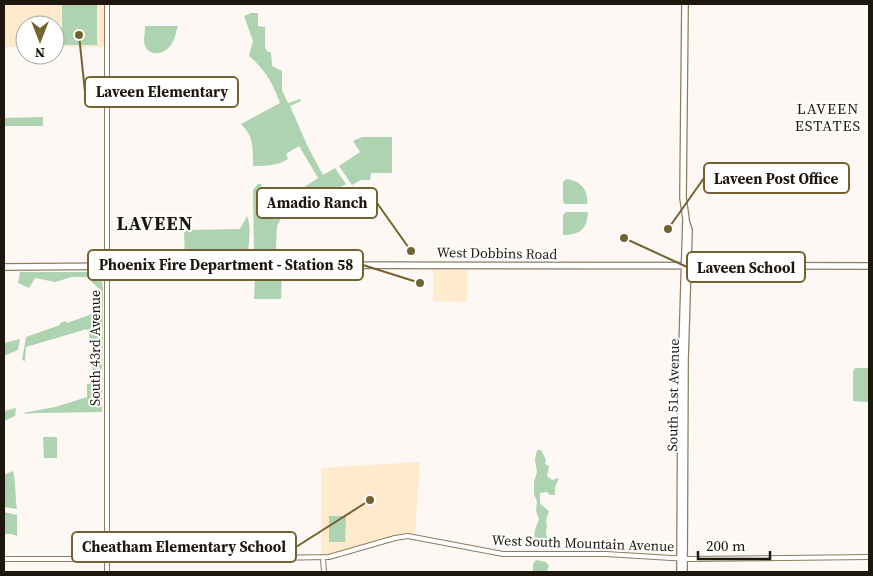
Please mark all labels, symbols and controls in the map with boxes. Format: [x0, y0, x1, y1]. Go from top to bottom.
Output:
north arrow [15, 15, 65, 65]
text: N [35, 43, 45, 63]
callout: Laveen Elementary [85, 77, 238, 107]
text: Laveen Elementary [96, 81, 228, 102]
district label: LAVEEN ESTATES [795, 98, 861, 136]
callout: Laveen Post Office [704, 163, 849, 193]
text: Laveen Post Office [714, 168, 839, 189]
callout: Amadio Ranch [257, 188, 377, 218]
text: Amadio Ranch [267, 192, 367, 213]
district label: LAVEEN [117, 210, 193, 236]
street label: West Dobbins Road [436, 242, 558, 264]
callout: Phoenix Fire Department - Station 58 [88, 250, 363, 280]
callout: Laveen School [687, 252, 805, 282]
text: Phoenix Fire Department - Station 58 [99, 254, 353, 275]
text: Laveen School [697, 257, 795, 278]
street label: South 43rd Avenue [85, 290, 105, 406]
street label: South 51st Avenue [662, 338, 684, 452]
scale bar [698, 528, 770, 560]
street label: West South Mountain Avenue [491, 530, 675, 556]
callout: Cheatham Elementary School [72, 532, 296, 562]
text: 200 m [706, 535, 746, 556]
text: Cheatham Elementary School [82, 536, 286, 557]

